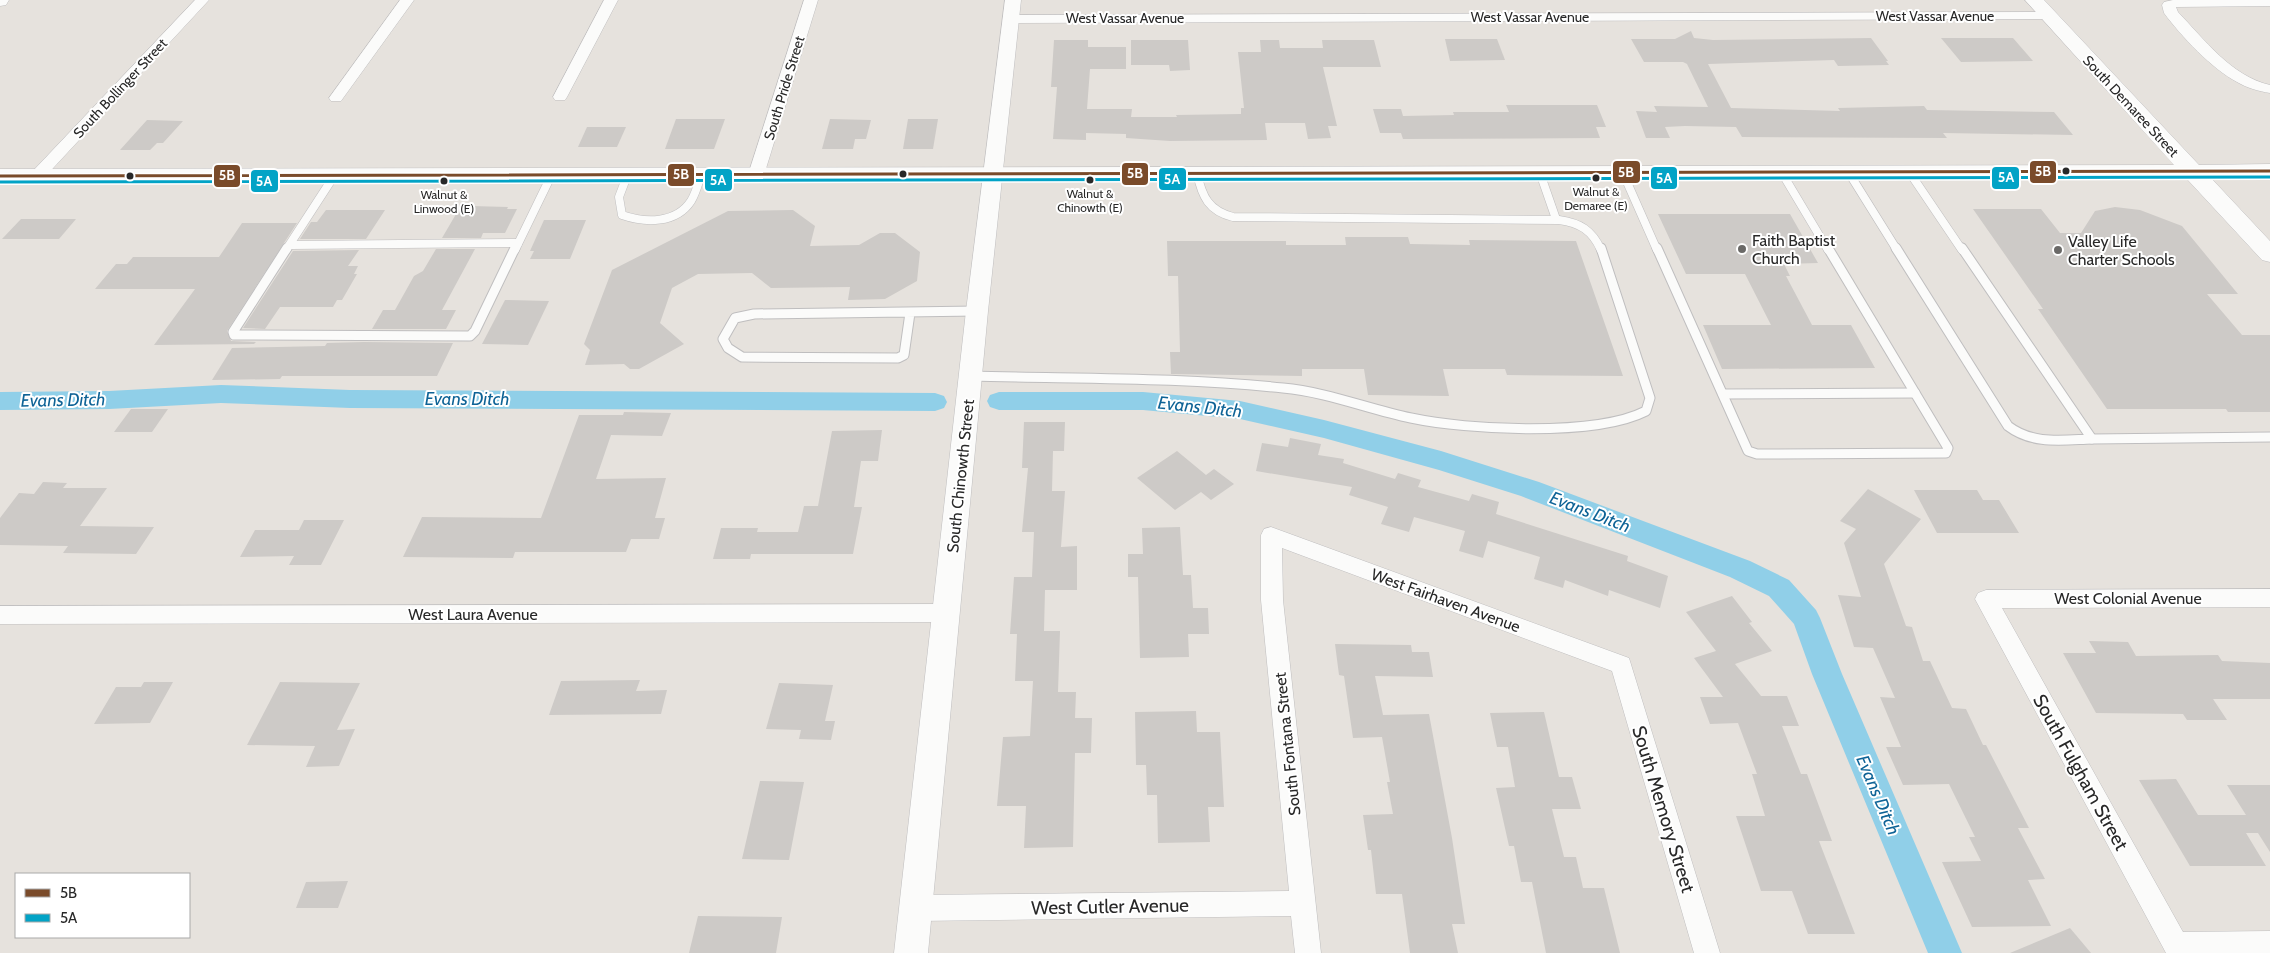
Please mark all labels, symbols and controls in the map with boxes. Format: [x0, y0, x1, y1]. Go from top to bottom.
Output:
street label: West Vassar Avenue [1876, 7, 1994, 25]
street label: West Vassar Avenue [1471, 8, 1589, 26]
street label: West Vassar Avenue [1066, 9, 1184, 27]
street label: South Pride Street [760, 33, 808, 142]
street label: South Bollinger Street [69, 34, 171, 142]
street label: South Demaree Street [2079, 51, 2183, 161]
line badge: 5B [1612, 160, 1641, 184]
line badge: 5B [2029, 160, 2057, 184]
line badge: 5B [1121, 162, 1149, 186]
text: 5B [2035, 162, 2051, 180]
line badge: 5B [667, 163, 695, 187]
text: 5B [1618, 163, 1634, 181]
line badge: 5B [213, 164, 241, 188]
text: 5B [1127, 164, 1143, 182]
text: 5B [673, 165, 689, 183]
text: 5B [219, 166, 235, 184]
line badge: 5A [1650, 166, 1678, 190]
line badge: 5A [1991, 166, 2020, 190]
unlabelled marker [2061, 166, 2071, 176]
line badge: 5A [1158, 167, 1187, 191]
line badge: 5A [704, 168, 733, 192]
text: 5A [1998, 168, 2014, 186]
line badge: 5A [250, 169, 279, 193]
unlabelled marker [898, 169, 908, 179]
text: 5A [1656, 169, 1672, 187]
text: 5A [1164, 170, 1180, 188]
unlabelled marker [125, 171, 135, 181]
text: 5A [710, 171, 726, 189]
text: 5A [256, 172, 272, 190]
marker: Walnut & Demaree (E) [1591, 173, 1601, 183]
marker: Walnut & Chinowth (E) [1085, 175, 1095, 185]
marker: Walnut & Linwood (E) [439, 176, 449, 186]
place label: Walnut & Demaree (E) [1564, 184, 1628, 213]
place label: Walnut & Chinowth (E) [1057, 186, 1123, 215]
place label: Walnut & Linwood (E) [414, 187, 474, 216]
place label: Faith Baptist Church [1752, 231, 1836, 268]
place label: Valley Life Charter Schools [2068, 232, 2175, 269]
marker: Faith Baptist Church [1736, 243, 1748, 255]
marker: Valley Life Charter Schools [2052, 244, 2064, 256]
water label: Evans Ditch [21, 388, 105, 412]
water label: Evans Ditch [425, 388, 509, 410]
water label: Evans Ditch [1157, 392, 1243, 422]
street label: South Chinowth Street [943, 398, 978, 554]
water label: Evans Ditch [1547, 487, 1633, 537]
street label: West Fairhaven Avenue [1369, 565, 1523, 636]
street label: West Colonial Avenue [2054, 589, 2202, 608]
street label: West Laura Avenue [408, 605, 538, 624]
street label: South Fontana Street [1270, 671, 1304, 816]
street label: South Fulgham Street [2028, 690, 2133, 855]
street label: South Memory Street [1627, 723, 1700, 896]
water label: Evans Ditch [1851, 752, 1905, 838]
legend [15, 873, 190, 938]
text: 5B [60, 884, 77, 902]
street label: West Cutler Avenue [1031, 894, 1189, 919]
text: 5A [60, 909, 78, 927]

